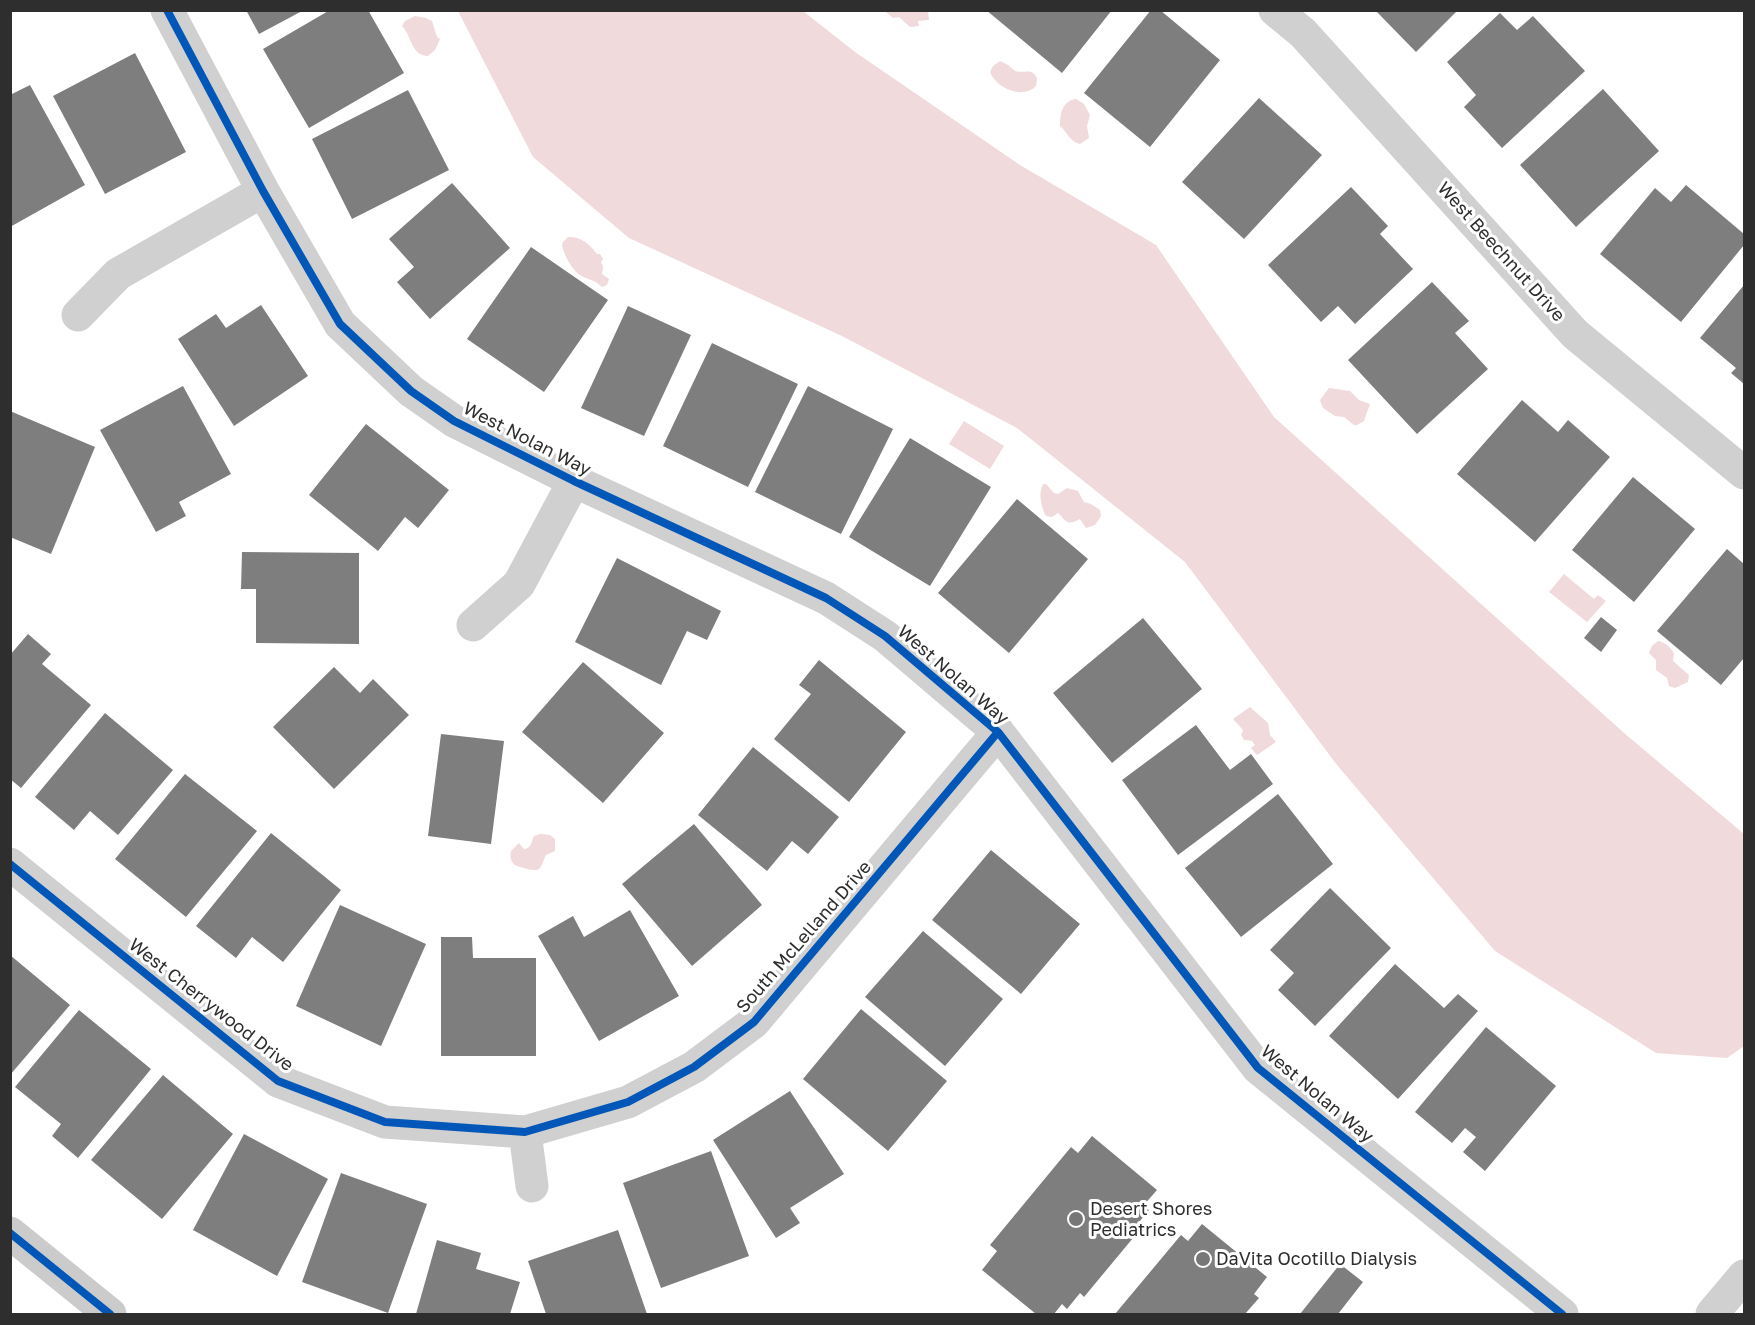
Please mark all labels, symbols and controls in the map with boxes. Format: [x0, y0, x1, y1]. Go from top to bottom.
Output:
street label: West Beechnut Drive [1433, 178, 1569, 326]
street label: West Nolan Way [459, 397, 595, 481]
street label: West Nolan Way [893, 621, 1013, 729]
street label: South McLelland Drive [732, 856, 876, 1018]
street label: West Cherrywood Drive [124, 934, 298, 1076]
street label: West Nolan Way [1256, 1041, 1378, 1147]
place label: Desert Shores Pediatrics [1090, 1198, 1212, 1240]
marker: Desert Shores Pediatrics [1067, 1210, 1085, 1228]
place label: DaVita Ocotillo Dialysis [1216, 1248, 1417, 1270]
marker: DaVita Ocotillo Dialysis [1194, 1250, 1212, 1268]

